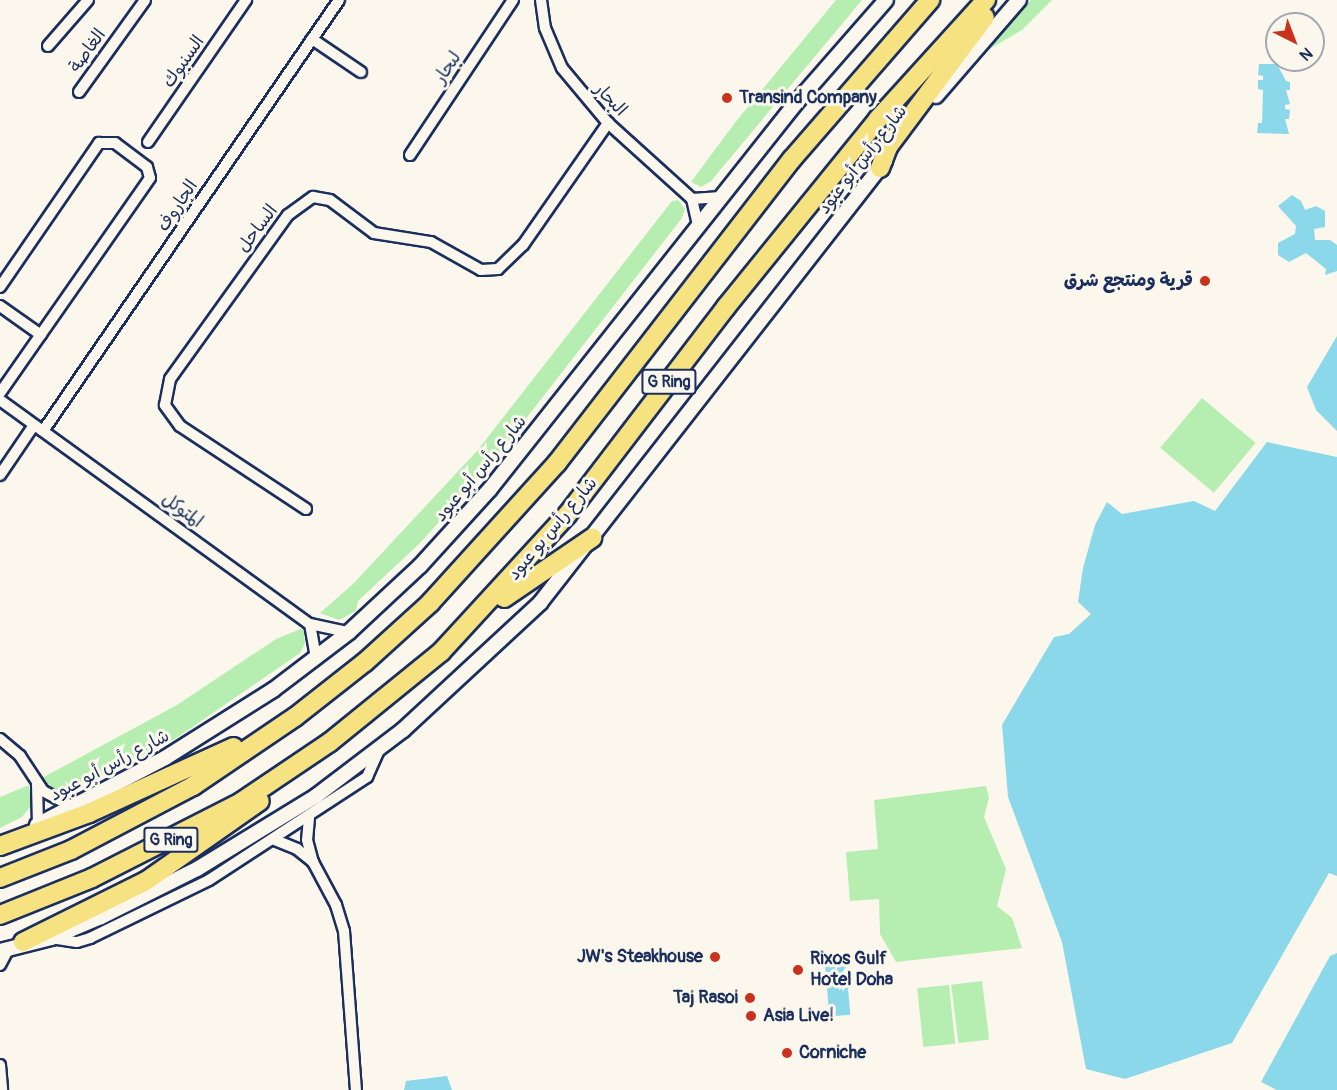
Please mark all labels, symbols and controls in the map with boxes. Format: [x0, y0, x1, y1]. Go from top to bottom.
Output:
north arrow [1265, 12, 1325, 72]
street label: الغاصة [65, 25, 111, 77]
street label: السنبوك [158, 32, 210, 92]
text: N [1295, 43, 1316, 65]
street label: لبحار [430, 48, 466, 88]
street label: البحار [589, 79, 631, 121]
place label: Transind Company [739, 87, 877, 109]
marker: Transind Company [720, 91, 734, 105]
street label: شارع رأس أبو عبود [814, 101, 912, 219]
street label: الجاروف [153, 176, 203, 236]
street label: الساحل [233, 201, 283, 257]
place label: قرية ومنتجع شرق [1064, 270, 1193, 292]
marker: قرية ومنتجع شرق [1198, 274, 1212, 288]
road number: G Ring [640, 369, 698, 395]
street label: شارع رأس أبو عبود [430, 411, 532, 527]
street label: شارع رأس بو عبود [504, 473, 602, 585]
street label: المتوكل [157, 489, 207, 533]
street label: شارع رأس أبو عبود [47, 725, 173, 807]
road number: G Ring [142, 827, 200, 853]
place label: JW's Steakhouse [577, 946, 703, 968]
place label: Rixos Gulf Hotel Doha [810, 949, 893, 992]
marker: JW's Steakhouse [708, 950, 722, 964]
marker: Rixos Gulf Hotel Doha [791, 963, 805, 977]
place label: Taj Rasoi [673, 987, 738, 1009]
marker: Taj Rasoi [743, 991, 757, 1005]
place label: Asia Live! [763, 1005, 834, 1027]
marker: Asia Live! [744, 1009, 758, 1023]
place label: Corniche [799, 1042, 866, 1064]
marker: Corniche [780, 1046, 794, 1060]

